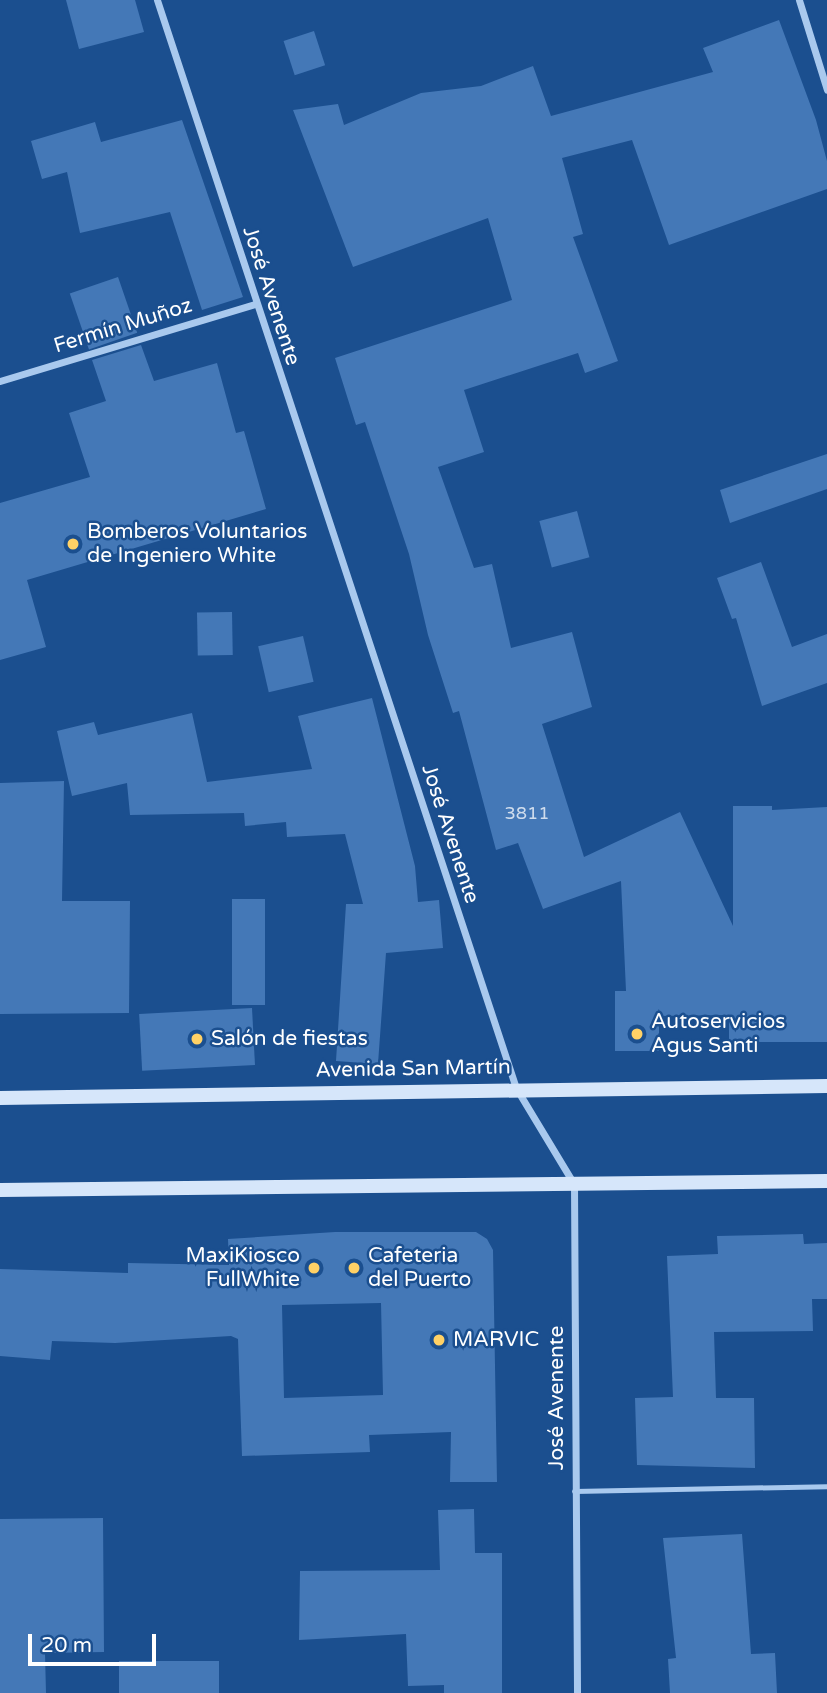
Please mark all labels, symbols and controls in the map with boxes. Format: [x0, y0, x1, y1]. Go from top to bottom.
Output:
street label: José Avenente [237, 223, 305, 369]
street label: Fermín Muñoz [51, 293, 195, 359]
place label: Bomberos Voluntarios de Ingeniero White [87, 519, 307, 569]
marker: Bomberos Voluntarios de Ingeniero White [65, 536, 81, 552]
street label: José Avenente [416, 761, 484, 907]
house number: 3811 [504, 802, 550, 824]
place label: Autoservicios Agus Santi [651, 1009, 785, 1059]
place label: Salón de fiestas [211, 1026, 368, 1052]
marker: Autoservicios Agus Santi [629, 1026, 645, 1042]
marker: Salón de fiestas [189, 1031, 205, 1047]
street label: Avenida San Martín [315, 1055, 511, 1083]
place label: MaxiKiosco FullWhite [186, 1243, 300, 1293]
place label: Cafeteria del Puerto [368, 1243, 471, 1293]
marker: MaxiKiosco FullWhite [306, 1260, 322, 1276]
marker: Cafeteria del Puerto [346, 1260, 362, 1276]
street label: José Avenente [544, 1326, 570, 1470]
place label: MARVIC [453, 1327, 539, 1353]
marker: MARVIC [431, 1332, 447, 1348]
scale bar [32, 1620, 159, 1664]
text: 20 m [41, 1633, 92, 1658]

